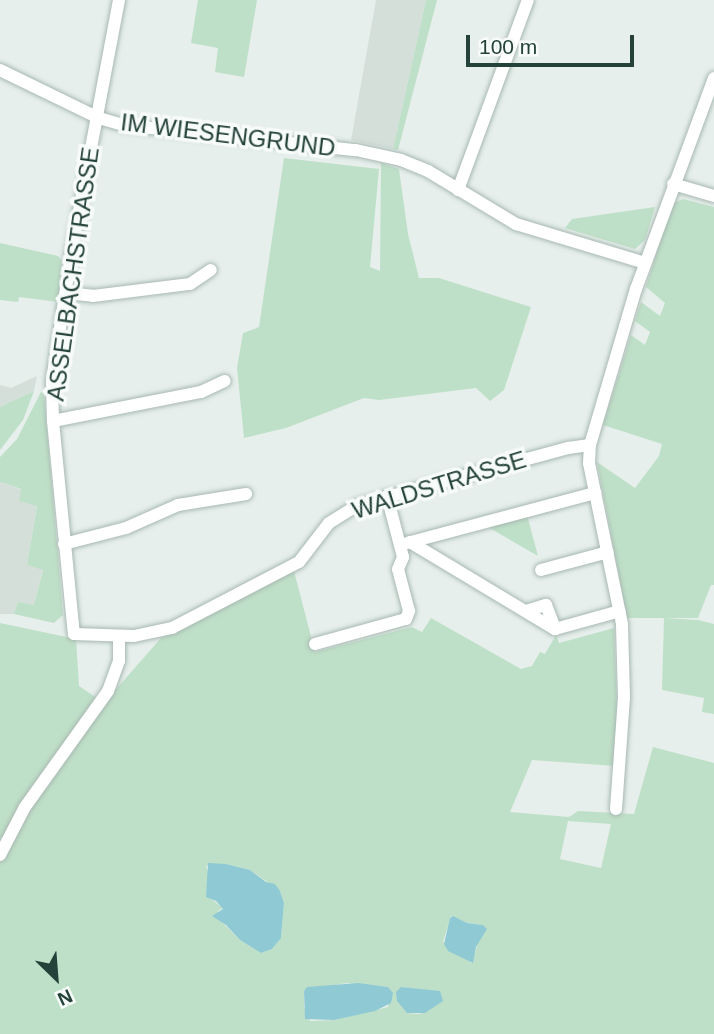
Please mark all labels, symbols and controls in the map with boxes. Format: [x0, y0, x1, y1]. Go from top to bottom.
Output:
scale bar [469, 21, 637, 65]
text: 100 m [479, 35, 537, 58]
street label: IM WIESENGRUND [119, 108, 337, 162]
street label: ASSELBACHSTRASSE [41, 145, 105, 403]
street label: WALDSTRASSE [348, 445, 530, 525]
north arrow [21, 943, 91, 1013]
text: N [54, 985, 76, 1010]

